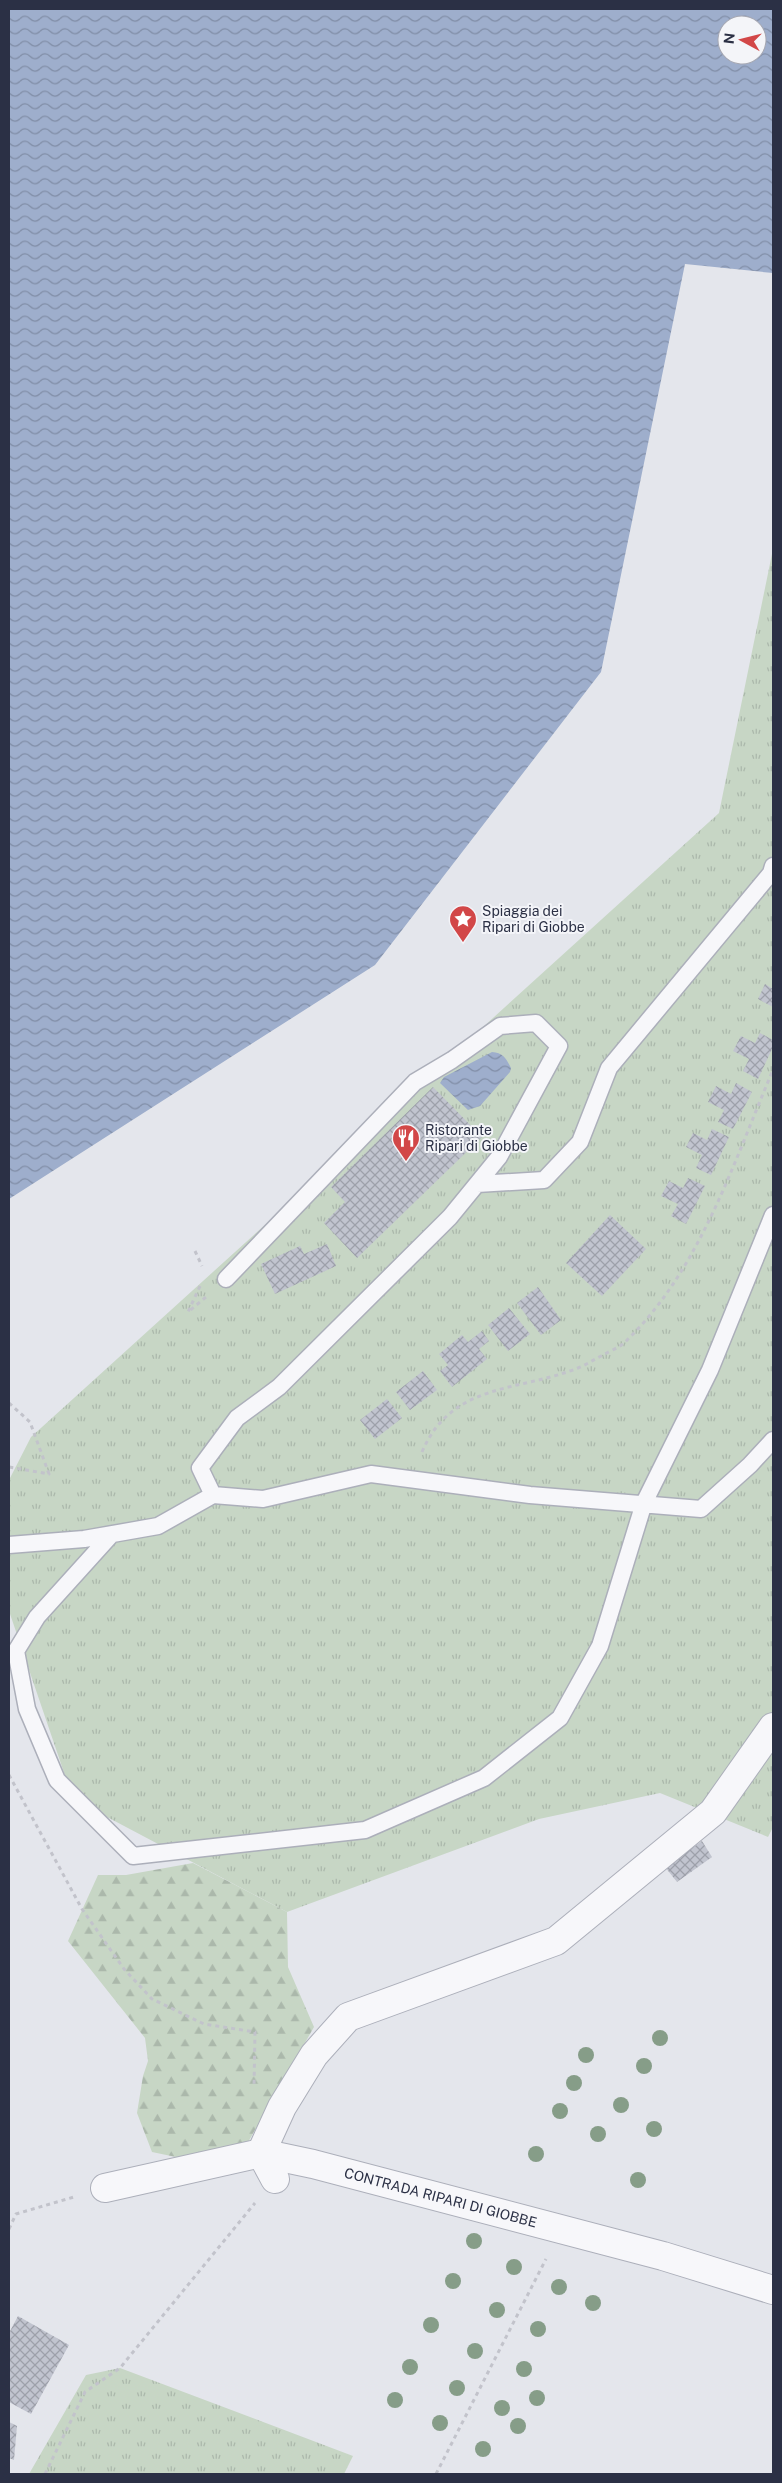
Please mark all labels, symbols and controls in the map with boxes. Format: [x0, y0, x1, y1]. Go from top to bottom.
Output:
north arrow [717, 15, 767, 65]
text: N [720, 32, 738, 45]
place label: Spiaggia dei Ripari di Giobbe [482, 903, 585, 935]
place icon: Spiaggia dei Ripari di Giobbe [448, 904, 478, 943]
place label: Ristorante Ripari di Giobbe [425, 1122, 528, 1154]
restaurant icon: Ristorante Ripari di Giobbe [391, 1123, 421, 1162]
street label: CONTRADA RIPARI DI GIOBBE [343, 2165, 539, 2231]

